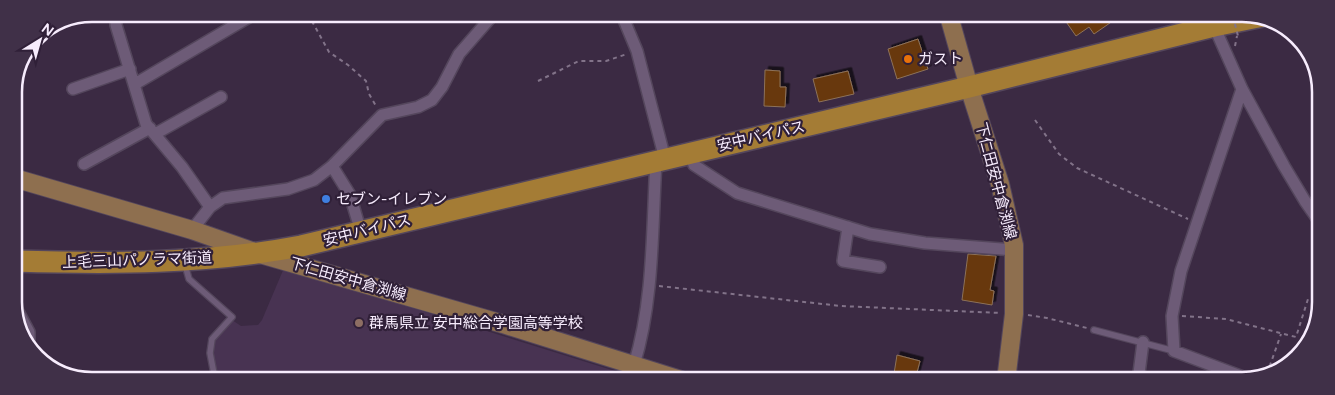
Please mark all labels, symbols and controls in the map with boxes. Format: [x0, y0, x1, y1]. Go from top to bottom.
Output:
north arrow [15, 15, 65, 65]
text: N [38, 20, 57, 40]
place label: ガスト [918, 50, 963, 68]
marker: ガスト [902, 53, 914, 65]
street label: 安中バイパス [715, 117, 807, 155]
street label: 下仁田安中倉渕線 [972, 121, 1020, 241]
place label: セブン-イレブン [336, 190, 447, 208]
marker: セブン-イレブン [320, 193, 332, 205]
street label: 安中バイパス [321, 210, 413, 250]
street label: 上毛三山パノラマ街道 [62, 248, 212, 272]
street label: 下仁田安中倉渕線 [288, 254, 408, 304]
place label: 群馬県立 安中総合学園高等学校 [369, 314, 583, 332]
marker: 群馬県立 安中総合学園高等学校 [353, 317, 365, 329]

